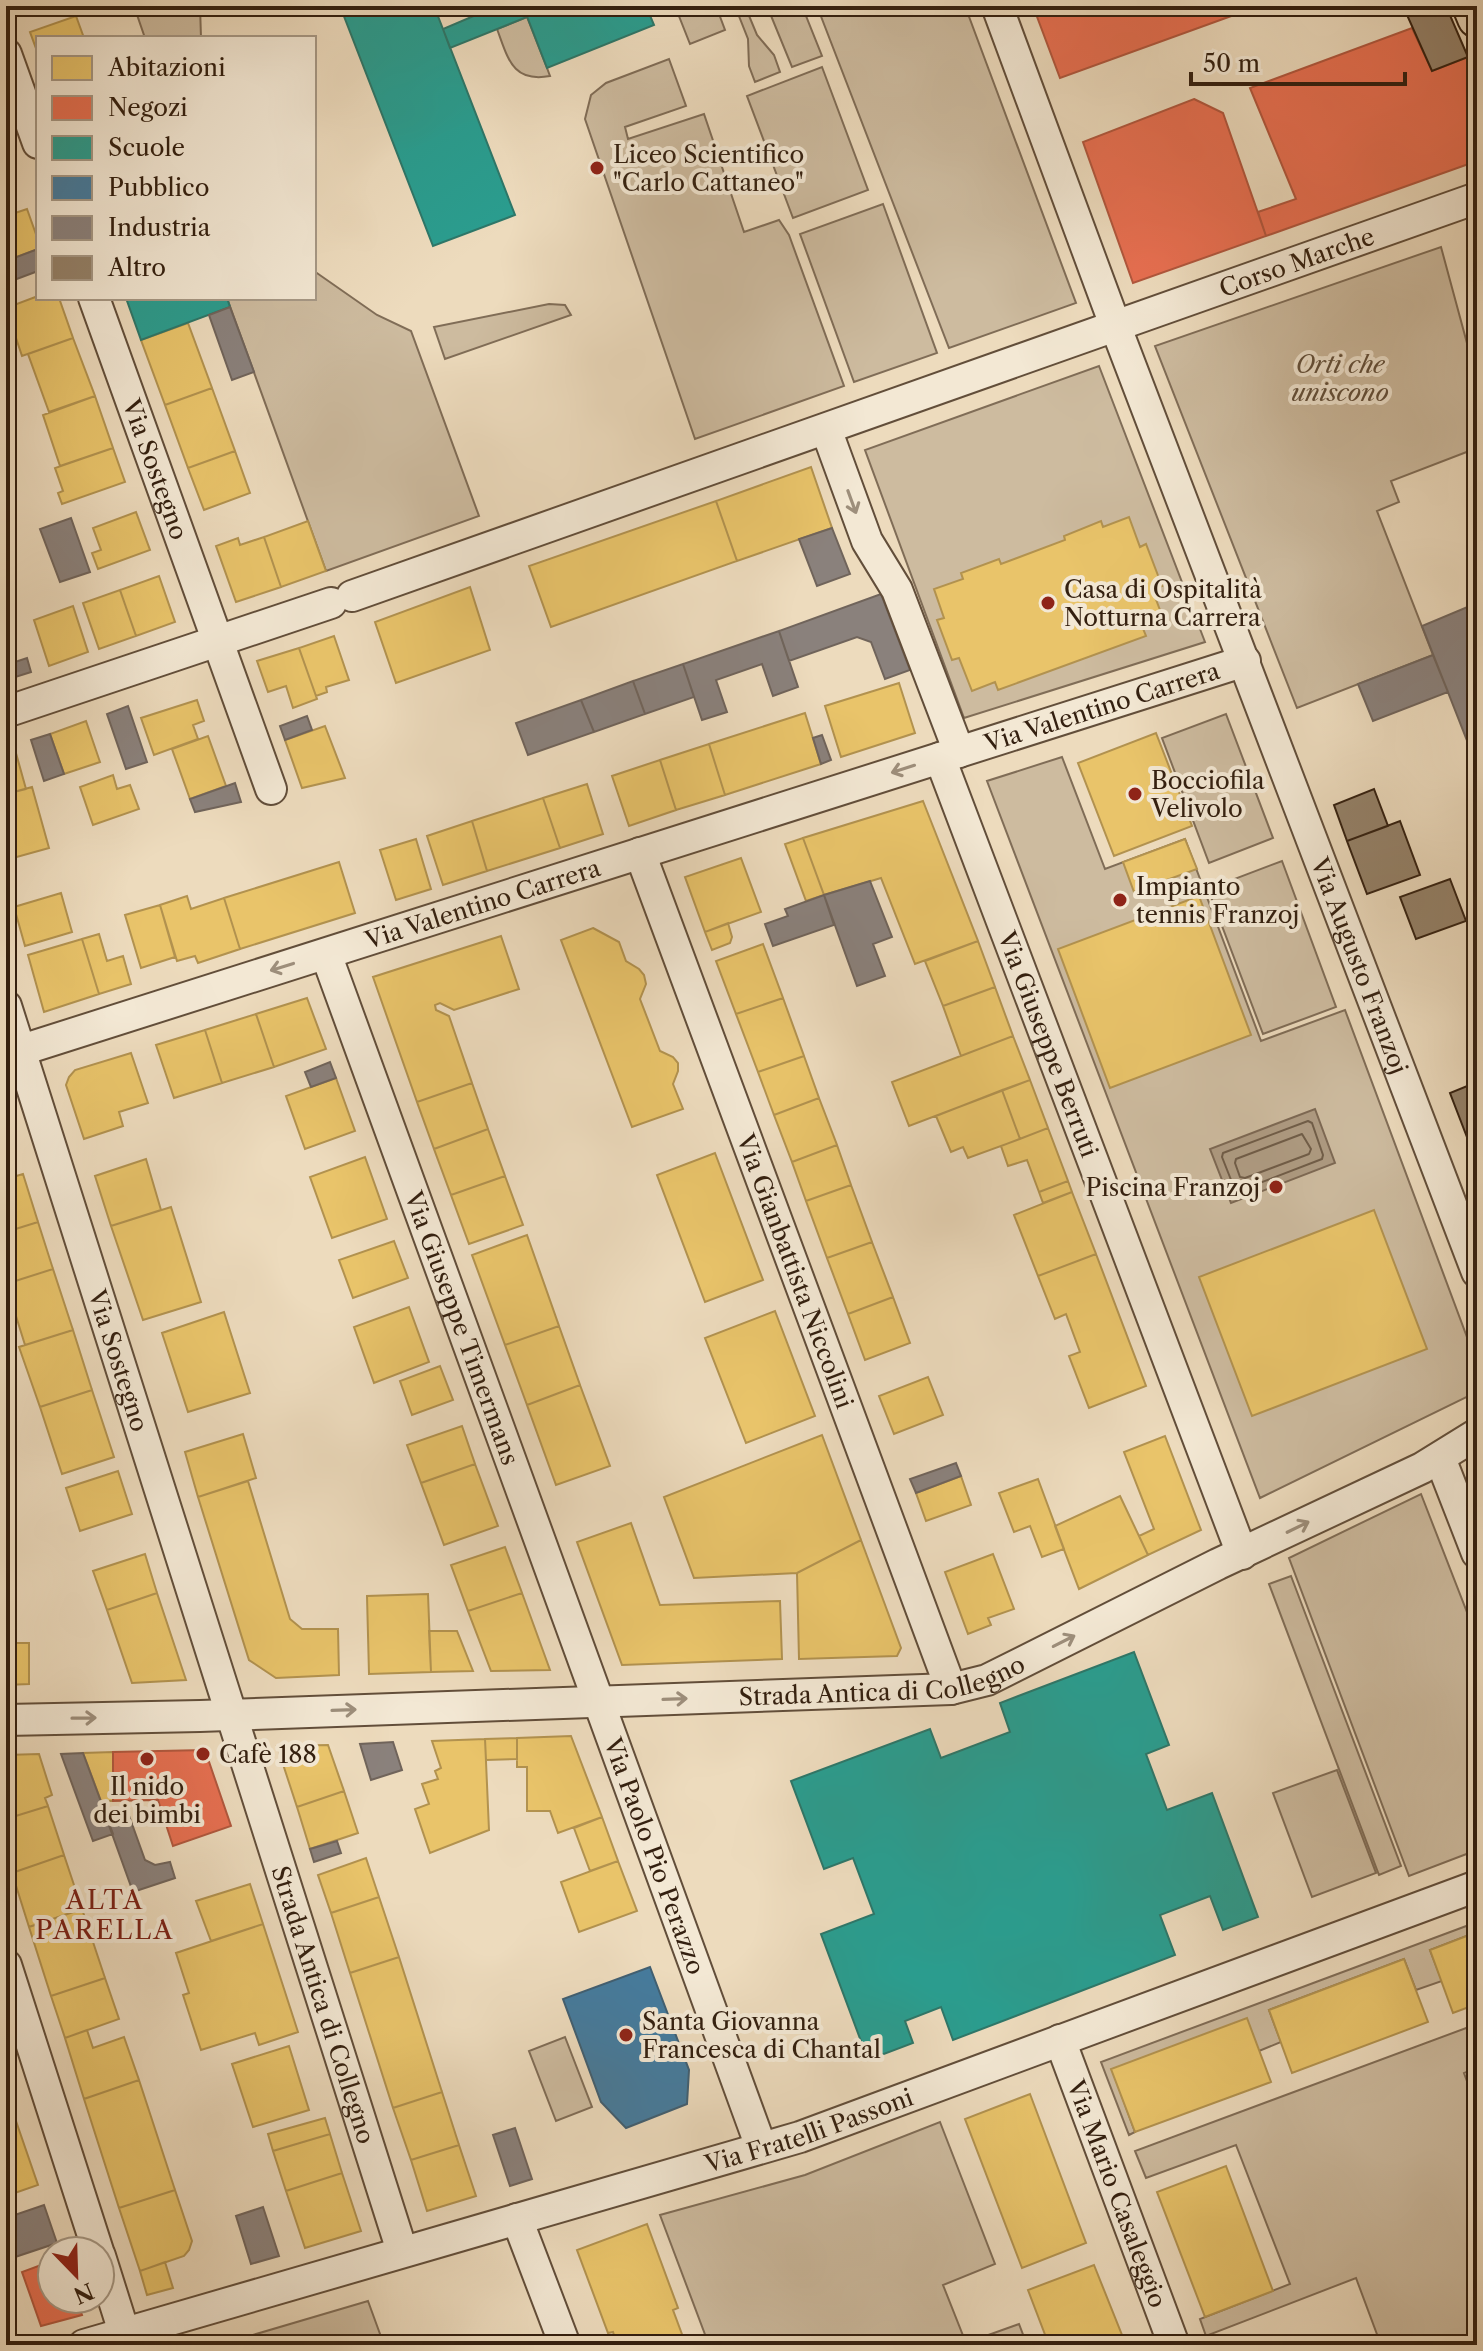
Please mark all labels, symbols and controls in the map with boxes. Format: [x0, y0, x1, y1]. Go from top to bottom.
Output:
legend [36, 36, 316, 300]
scale bar [1191, 36, 1405, 86]
text: 50 m [1203, 49, 1260, 78]
text: Abitazioni [107, 53, 225, 82]
text: Negozi [108, 93, 188, 122]
text: Scuole [108, 133, 185, 162]
place label: Liceo Scientifico "Carlo Cattaneo" [613, 140, 804, 197]
marker: Liceo Scientifico "Carlo Cattaneo" [588, 159, 606, 177]
text: Pubblico [108, 173, 209, 202]
text: Industria [108, 213, 211, 242]
street label: Corso Marche [1215, 221, 1378, 303]
text: Altro [107, 253, 166, 282]
park label: Orti che uniscono [1291, 350, 1389, 407]
street label: Via Sostegno [117, 394, 194, 543]
one-way arrow [846, 489, 861, 514]
place label: Casa di Ospitalità Notturna Carrera [1064, 575, 1262, 632]
marker: Casa di Ospitalità Notturna Carrera [1039, 594, 1057, 612]
street label: Via Valentino Carrera [980, 655, 1223, 758]
one-way arrow [891, 762, 917, 777]
place label: Bocciofila Velivolo [1150, 766, 1265, 823]
marker: Bocciofila Velivolo [1126, 785, 1144, 803]
street label: Via Valentino Carrera [360, 852, 604, 955]
street label: Via Augusto Franzoj [1305, 852, 1414, 1078]
place label: Impianto tennis Franzoj [1136, 872, 1299, 929]
marker: Impianto tennis Franzoj [1111, 891, 1129, 909]
street label: Via Giuseppe Berruti [992, 926, 1105, 1161]
one-way arrow [270, 961, 295, 976]
street label: Via Gianbattista Niccolini [731, 1129, 860, 1412]
place label: Piscina Franzoj [1086, 1173, 1260, 1202]
marker: Piscina Franzoj [1267, 1178, 1285, 1196]
street label: Via Giuseppe Timermans [399, 1186, 525, 1469]
street label: Via Sostegno [82, 1285, 155, 1435]
one-way arrow [1286, 1519, 1310, 1535]
one-way arrow [1052, 1633, 1076, 1648]
street label: Strada Antica di Collegno [738, 1649, 1029, 1711]
one-way arrow [661, 1691, 688, 1706]
one-way arrow [330, 1702, 357, 1718]
one-way arrow [70, 1710, 97, 1726]
street label: Via Paolo Pio Perazzo [598, 1733, 711, 1978]
place label: Cafè 188 [219, 1740, 317, 1769]
marker: Cafè 188 [194, 1745, 212, 1763]
marker: Il nido dei bimbi [138, 1750, 156, 1768]
place label: Il nido dei bimbi [93, 1772, 201, 1829]
street label: Strada Antica di Collegno [266, 1862, 381, 2147]
district label: ALTA PARELLA [35, 1884, 175, 1946]
place label: Santa Giovanna Francesca di Chantal [642, 2007, 881, 2064]
marker: Santa Giovanna Francesca di Chantal [617, 2026, 635, 2044]
street label: Via Mario Casaleggio [1061, 2075, 1173, 2312]
street label: Via Fratelli Passoni [700, 2082, 917, 2179]
north arrow [36, 2235, 116, 2315]
text: N [70, 2277, 98, 2309]

